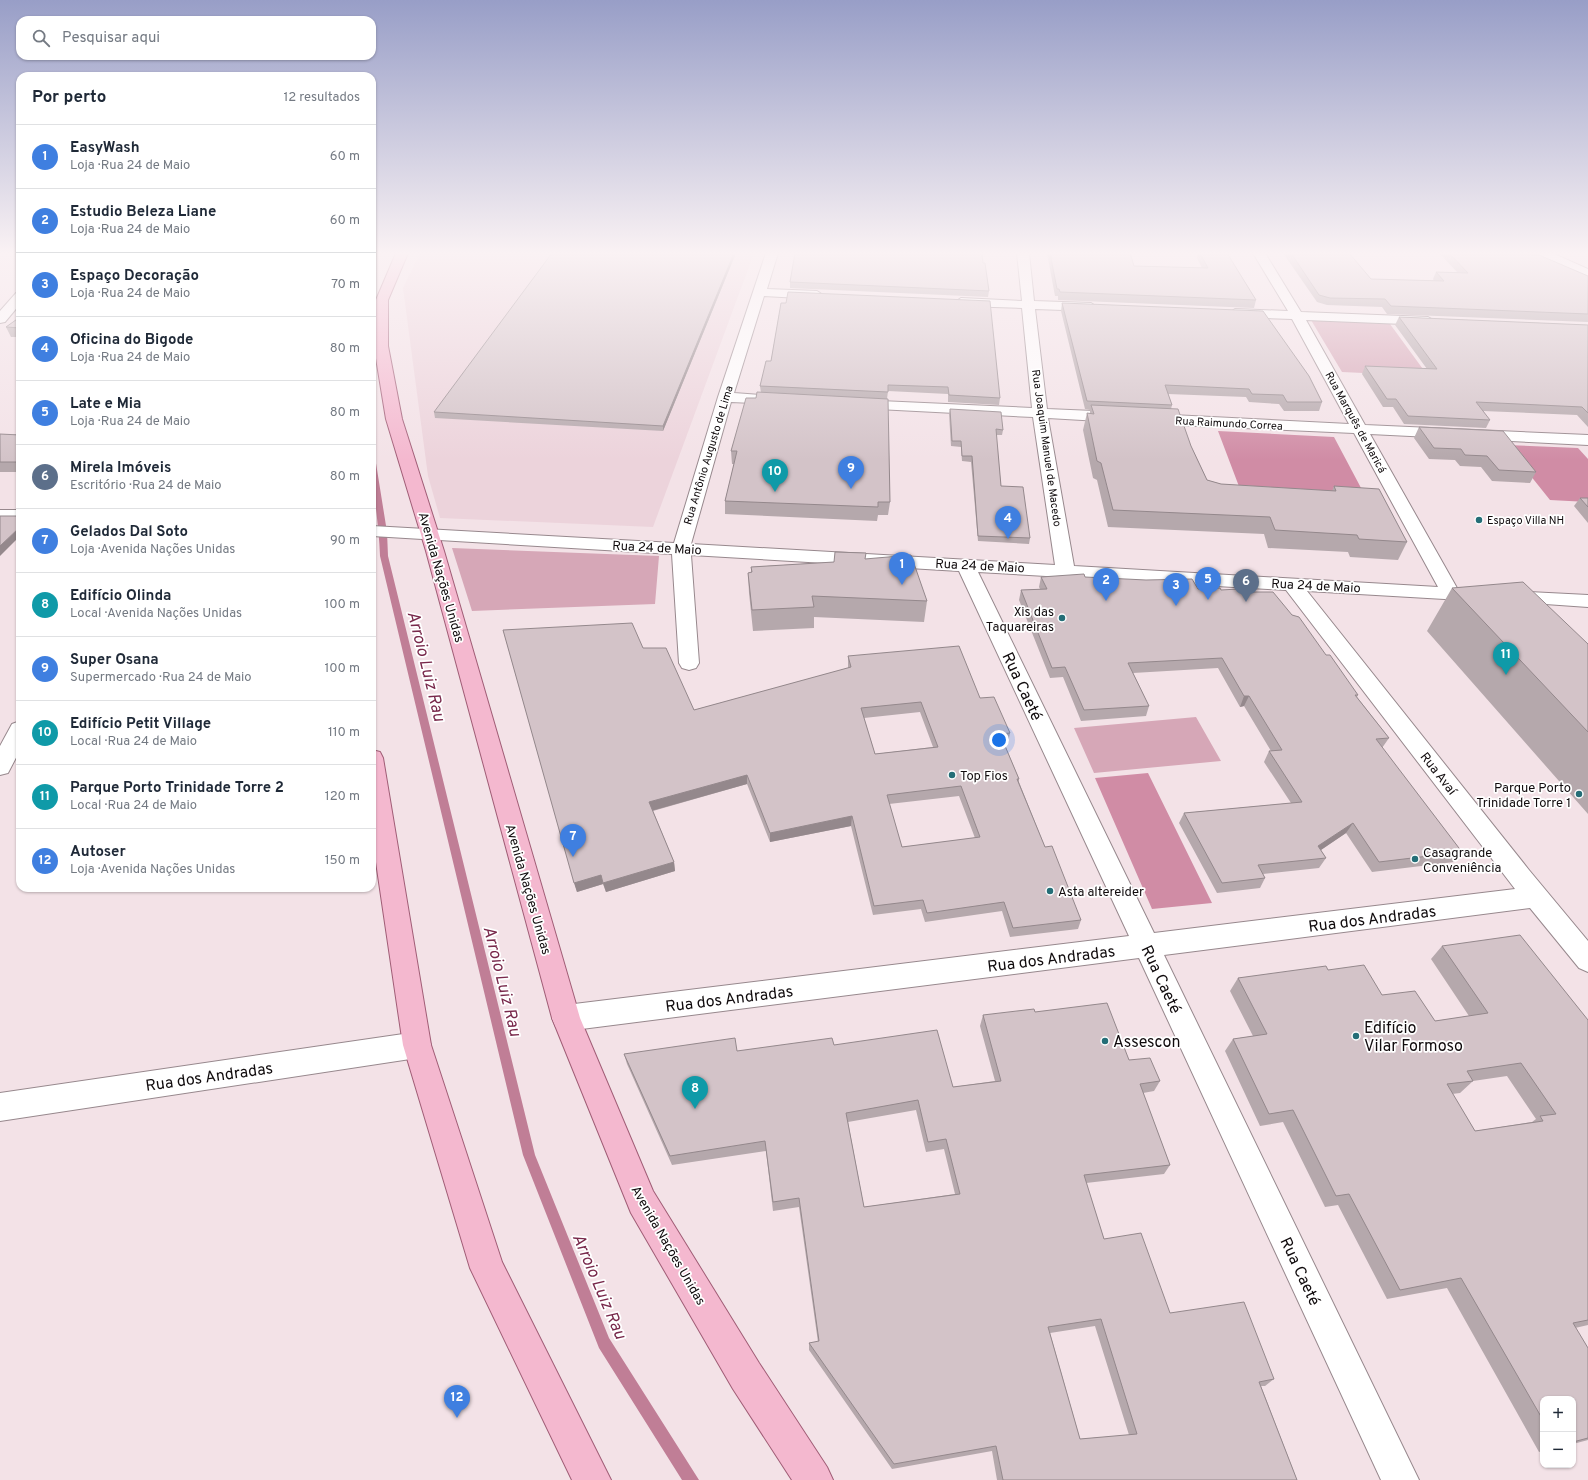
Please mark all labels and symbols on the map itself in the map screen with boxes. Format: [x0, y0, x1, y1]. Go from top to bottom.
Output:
street label: Rua Joaquim Manuel de Macedo [1028, 369, 1064, 528]
street label: Rua Marquês de Maricá [1321, 369, 1389, 476]
street label: Rua Antônio Augusto de Lima [681, 384, 737, 527]
street label: Rua Raimundo Correa [1175, 414, 1283, 434]
pin: 9 [838, 456, 864, 489]
pin: 10 [762, 459, 788, 492]
pin: 4 [995, 506, 1021, 539]
street label: Avenida Nações Unidas [414, 510, 466, 645]
place label: Espaço Villa NH [1487, 514, 1564, 528]
marker: Espaço Villa NH [1474, 515, 1484, 525]
street label: Rua 24 de Maio [612, 539, 702, 559]
pin: 1 [889, 552, 915, 585]
street label: Rua 24 de Maio [935, 557, 1025, 577]
pin: 5 [1195, 567, 1221, 600]
pin: 2 [1093, 568, 1119, 601]
pin: 6 [1233, 569, 1259, 602]
pin: 3 [1163, 573, 1189, 606]
street label: Rua 24 de Maio [1271, 577, 1361, 597]
place label: Xis das Taquareiras [986, 605, 1054, 636]
water label: Arroio Luiz Rau [401, 609, 450, 725]
marker: Xis das Taquareiras [1057, 613, 1067, 623]
pin: 11 [1493, 642, 1519, 675]
street label: Rua Caeté [997, 649, 1046, 724]
your location [989, 730, 1009, 750]
street label: Rua Avaí [1416, 750, 1460, 800]
place label: Top Fios [960, 769, 1008, 785]
marker: Top Fios [947, 770, 957, 780]
place label: Parque Porto Trinidade Torre 1 [1476, 781, 1571, 812]
marker: Parque Porto Trinidade Torre 1 [1574, 789, 1584, 799]
street label: Avenida Nações Unidas [501, 822, 553, 957]
pin: 7 [560, 824, 586, 857]
place label: Casagrande Conveniência [1423, 846, 1501, 877]
marker: Casagrande Conveniência [1410, 854, 1420, 864]
place label: Asta altereider [1058, 885, 1144, 901]
marker: Asta altereider [1045, 886, 1055, 896]
street label: Rua dos Andradas [1307, 902, 1437, 938]
water label: Arroio Luiz Rau [477, 924, 526, 1040]
street label: Rua dos Andradas [986, 942, 1116, 978]
street label: Rua Caeté [1136, 942, 1185, 1017]
street label: Rua dos Andradas [664, 982, 794, 1018]
place label: Edifício Vilar Formoso [1364, 1019, 1463, 1057]
marker: Edifício Vilar Formoso [1351, 1031, 1361, 1041]
place label: Assescon [1113, 1033, 1180, 1053]
marker: Assescon [1100, 1036, 1110, 1046]
street label: Rua dos Andradas [144, 1059, 274, 1097]
pin: 8 [682, 1076, 708, 1109]
street label: Avenida Nações Unidas [627, 1183, 708, 1309]
water label: Arroio Luiz Rau [566, 1231, 631, 1344]
street label: Rua Caeté [1275, 1234, 1324, 1309]
pin: 12 [444, 1385, 470, 1418]

